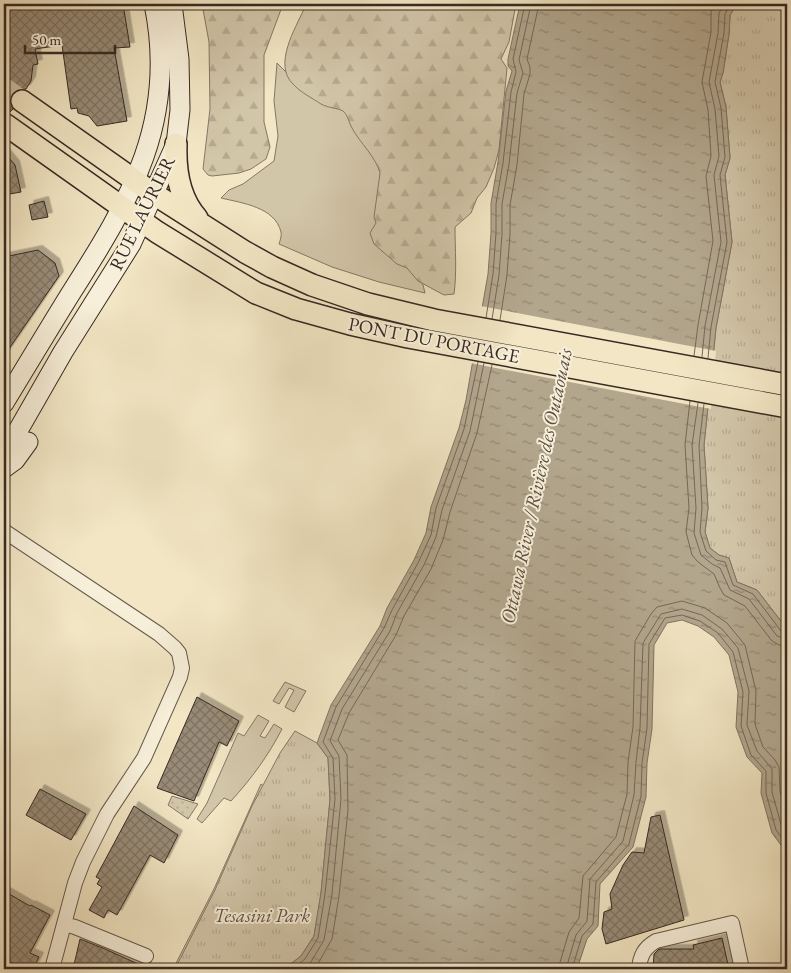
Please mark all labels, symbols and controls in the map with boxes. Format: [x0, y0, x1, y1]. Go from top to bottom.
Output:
scale bar [25, 22, 115, 54]
text: 50 m [32, 30, 61, 49]
street label: RUE LAURIER [103, 151, 181, 274]
street label: PONT DU PORTAGE [346, 311, 522, 369]
water label: Ottawa River / Rivière des Outaouais [494, 345, 578, 626]
park label: Tesasini Park [214, 903, 310, 928]

